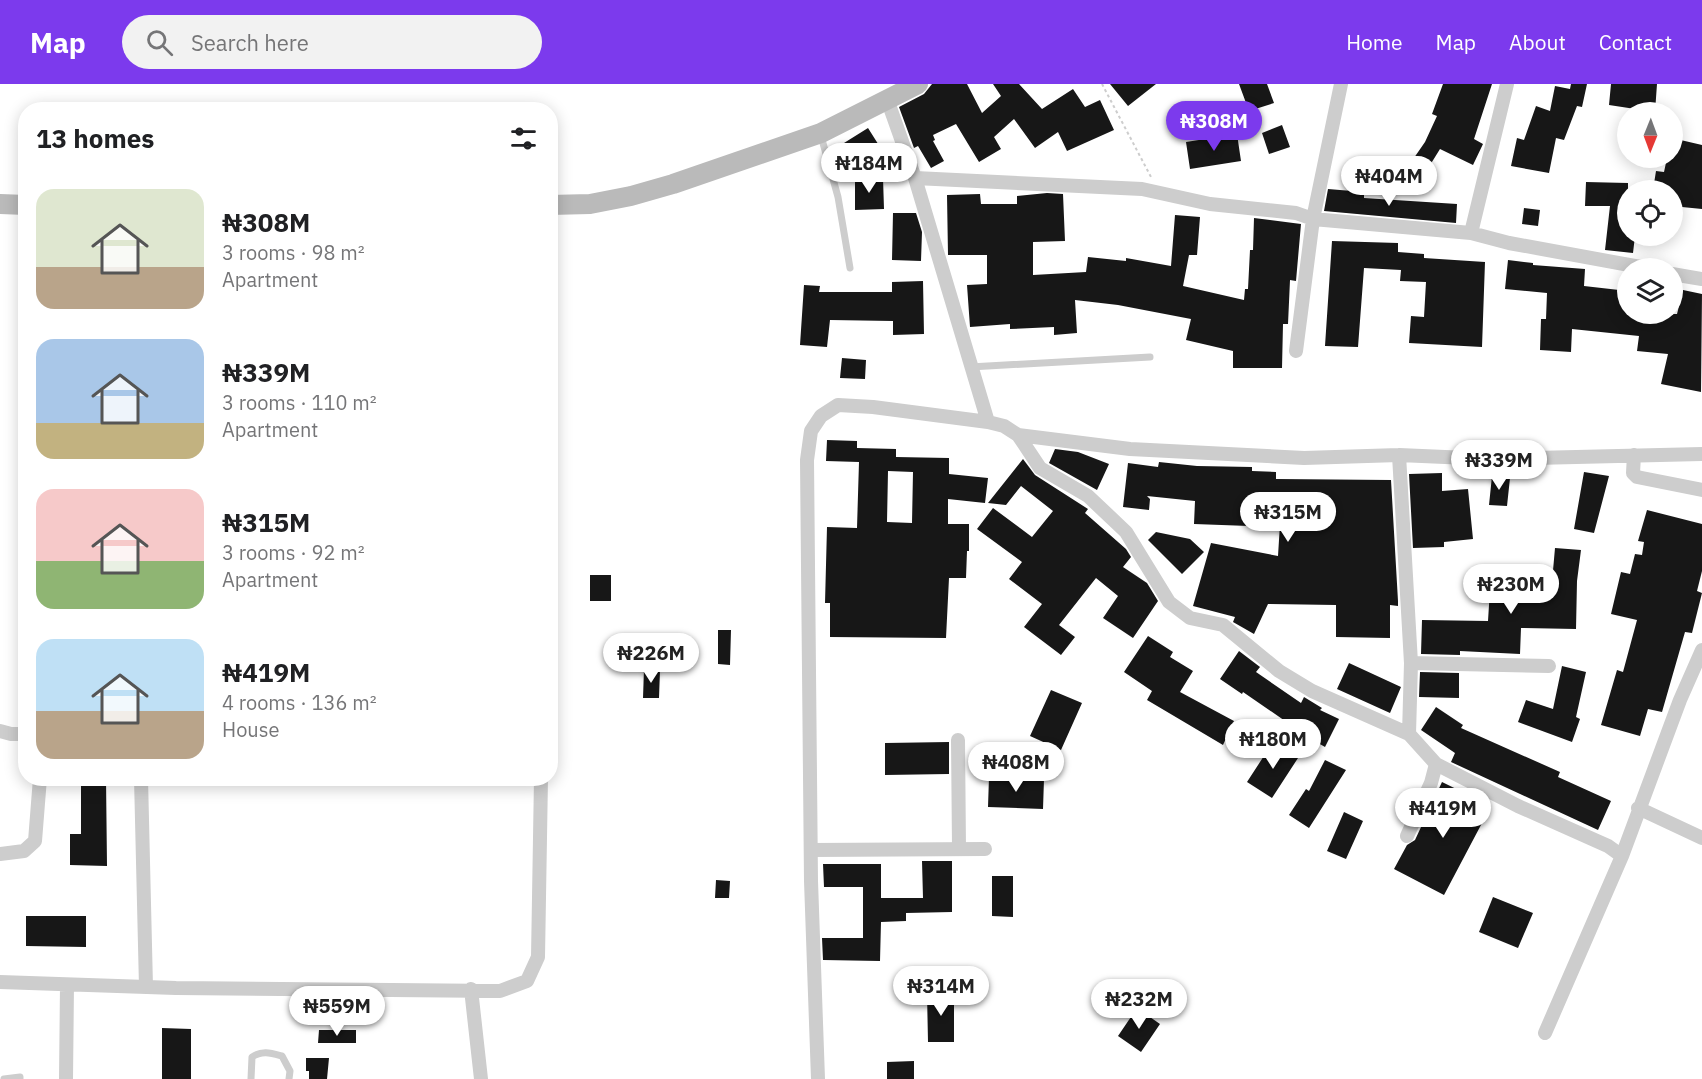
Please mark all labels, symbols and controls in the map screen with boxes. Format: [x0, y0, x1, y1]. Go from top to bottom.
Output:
search box [122, 15, 542, 69]
text: Map [30, 24, 86, 61]
icon: search [143, 26, 176, 59]
text: Search here [191, 28, 309, 57]
text: Home [1346, 28, 1403, 56]
text: Map [1436, 28, 1476, 56]
text: About [1509, 28, 1566, 56]
text: Contact [1599, 28, 1672, 56]
pin: ₦308M [1172, 101, 1256, 152]
north arrow [1617, 102, 1683, 168]
map controls [1617, 102, 1683, 324]
text: ₦308M [1180, 107, 1248, 134]
text: 13 homes [36, 121, 154, 155]
icon: filters [507, 122, 540, 155]
pin: ₦184M [827, 143, 911, 194]
text: ₦184M [835, 149, 903, 176]
pin: ₦404M [1347, 156, 1431, 207]
text: ₦404M [1355, 162, 1423, 189]
button: locate [1617, 180, 1683, 246]
text: ₦308M [222, 205, 310, 239]
icon: home [84, 213, 156, 285]
text: 3 rooms · 98 m² [222, 239, 365, 266]
button: layers [1617, 258, 1683, 324]
text: Apartment [222, 266, 318, 293]
text: ₦339M [222, 355, 310, 389]
icon: home [84, 363, 156, 435]
text: 3 rooms · 110 m² [222, 389, 377, 416]
text: Apartment [222, 416, 318, 443]
pin: ₦339M [1457, 440, 1541, 491]
text: ₦339M [1465, 446, 1533, 473]
pin: ₦315M [1246, 492, 1330, 543]
text: ₦315M [1254, 498, 1322, 525]
text: ₦315M [222, 505, 310, 539]
icon: home [84, 513, 156, 585]
text: 3 rooms · 92 m² [222, 539, 365, 566]
pin: ₦230M [1469, 564, 1553, 615]
text: Apartment [222, 566, 318, 593]
text: ₦230M [1477, 570, 1545, 597]
pin: ₦226M [609, 633, 693, 684]
text: ₦226M [617, 639, 685, 666]
text: ₦419M [222, 655, 310, 689]
icon: home [84, 663, 156, 735]
text: 4 rooms · 136 m² [222, 689, 377, 716]
text: House [222, 716, 279, 743]
pin: ₦180M [1231, 719, 1315, 770]
text: ₦180M [1239, 725, 1307, 752]
pin: ₦408M [974, 742, 1058, 793]
text: ₦408M [982, 748, 1050, 775]
pin: ₦419M [1401, 788, 1485, 839]
text: ₦419M [1409, 794, 1477, 821]
pin: ₦314M [899, 966, 983, 1017]
text: ₦314M [907, 972, 975, 999]
pin: ₦232M [1097, 979, 1181, 1030]
text: ₦232M [1105, 985, 1173, 1012]
pin: ₦559M [295, 986, 379, 1037]
text: ₦559M [303, 992, 371, 1019]

